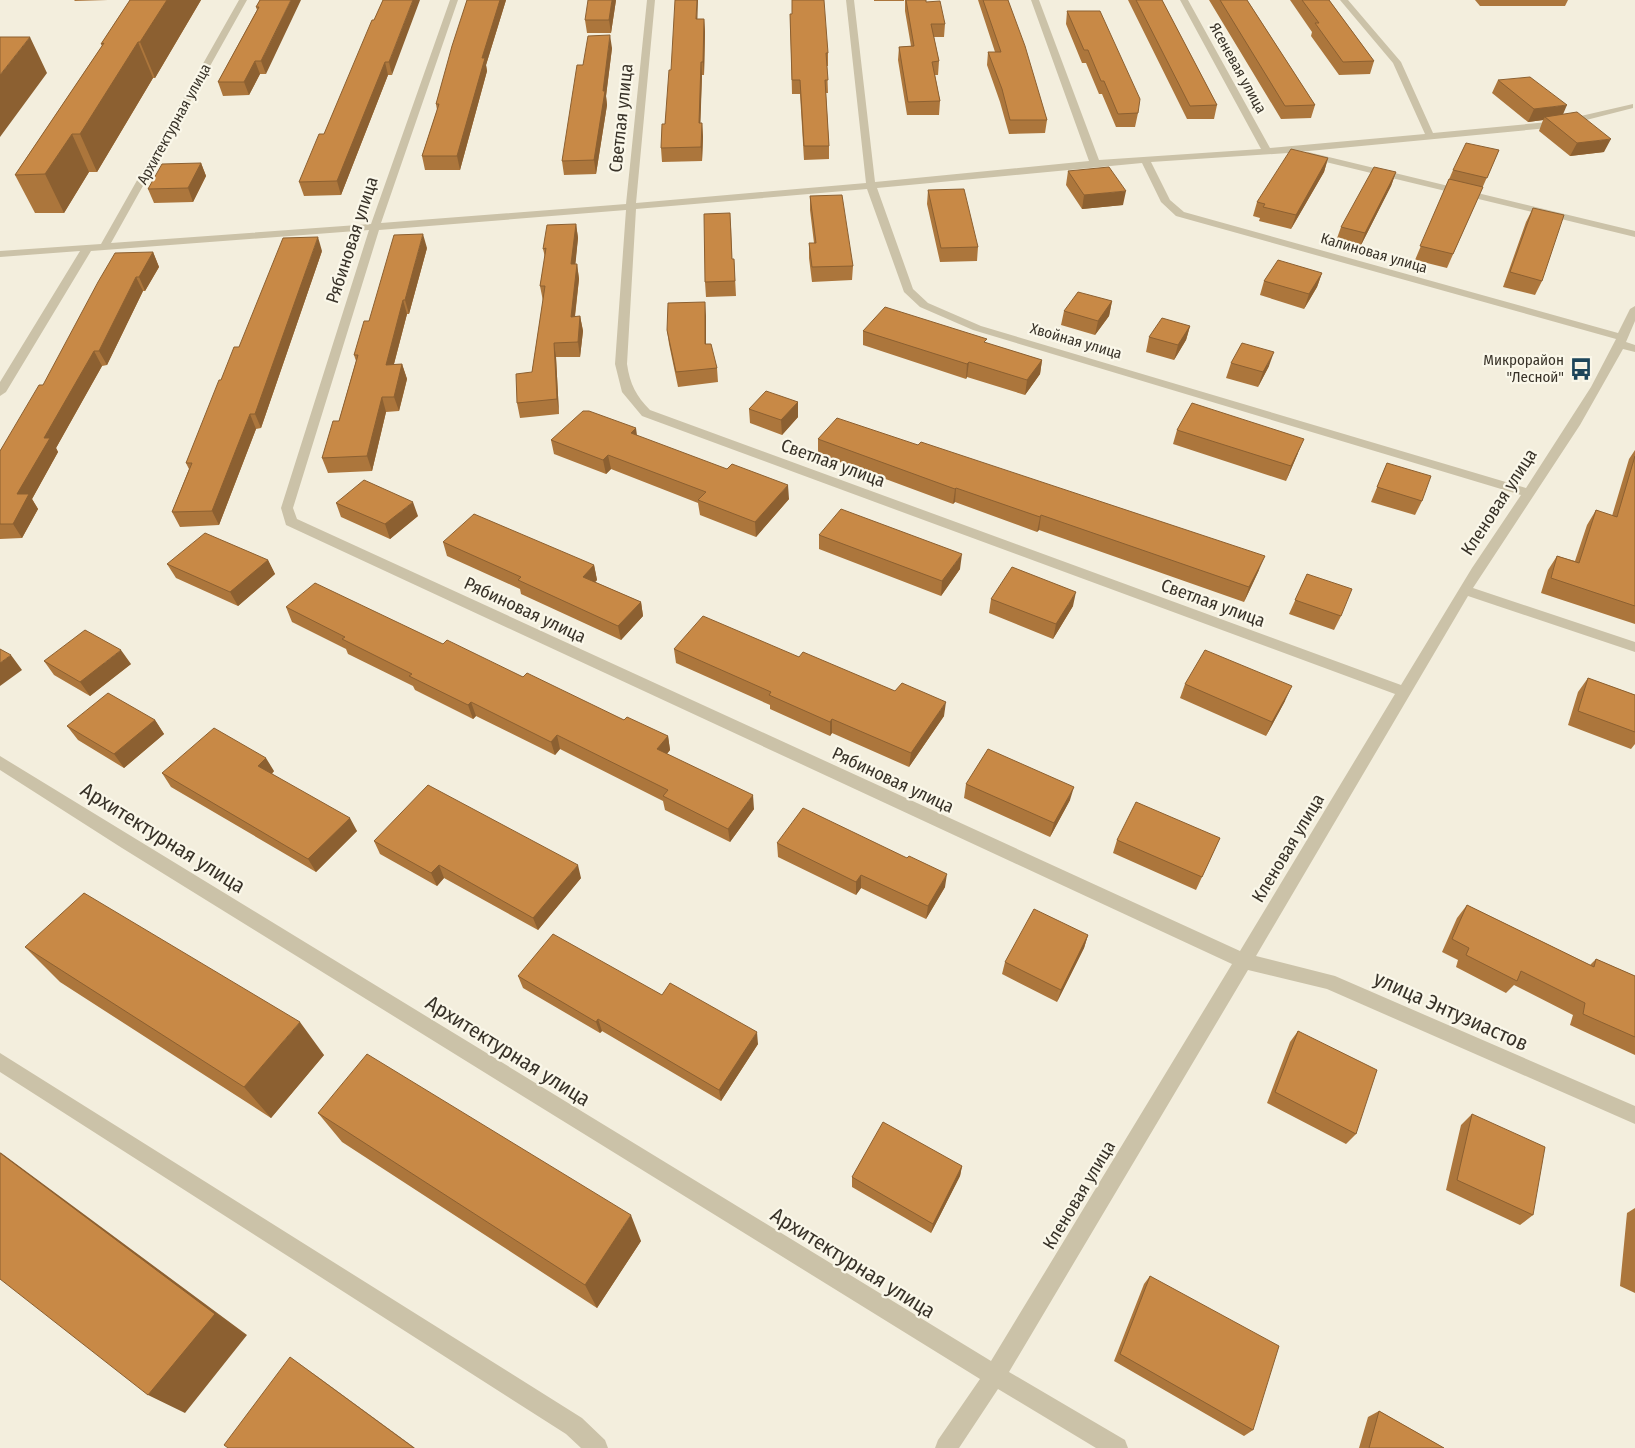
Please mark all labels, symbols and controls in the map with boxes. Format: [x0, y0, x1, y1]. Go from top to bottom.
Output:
street label: Ясеневая улица [1206, 20, 1270, 116]
street label: Архитектурная улица [133, 61, 215, 187]
street label: Светлая улица [604, 62, 638, 173]
street label: Рябиновая улица [321, 174, 383, 306]
street label: Калиновая улица [1319, 229, 1429, 277]
street label: Хвойная улица [1028, 319, 1124, 363]
place label: Микрорайон "Лесной" [1483, 351, 1564, 386]
bus stop icon: Микрорайон "Лесной" [1568, 356, 1594, 382]
street label: Светлая улица [778, 434, 888, 492]
street label: Кленовая улица [1456, 444, 1542, 559]
street label: Рябиновая улица [461, 572, 589, 648]
street label: Светлая улица [1158, 574, 1268, 632]
street label: Рябиновая улица [829, 742, 957, 818]
street label: Архитектурная улица [76, 777, 250, 899]
street label: Кленовая улица [1247, 790, 1329, 906]
street label: улица Энтузиастов [1370, 965, 1532, 1057]
street label: Архитектурная улица [421, 990, 595, 1112]
street label: Кленовая улица [1038, 1137, 1120, 1253]
street label: Архитектурная улица [766, 1202, 940, 1324]

